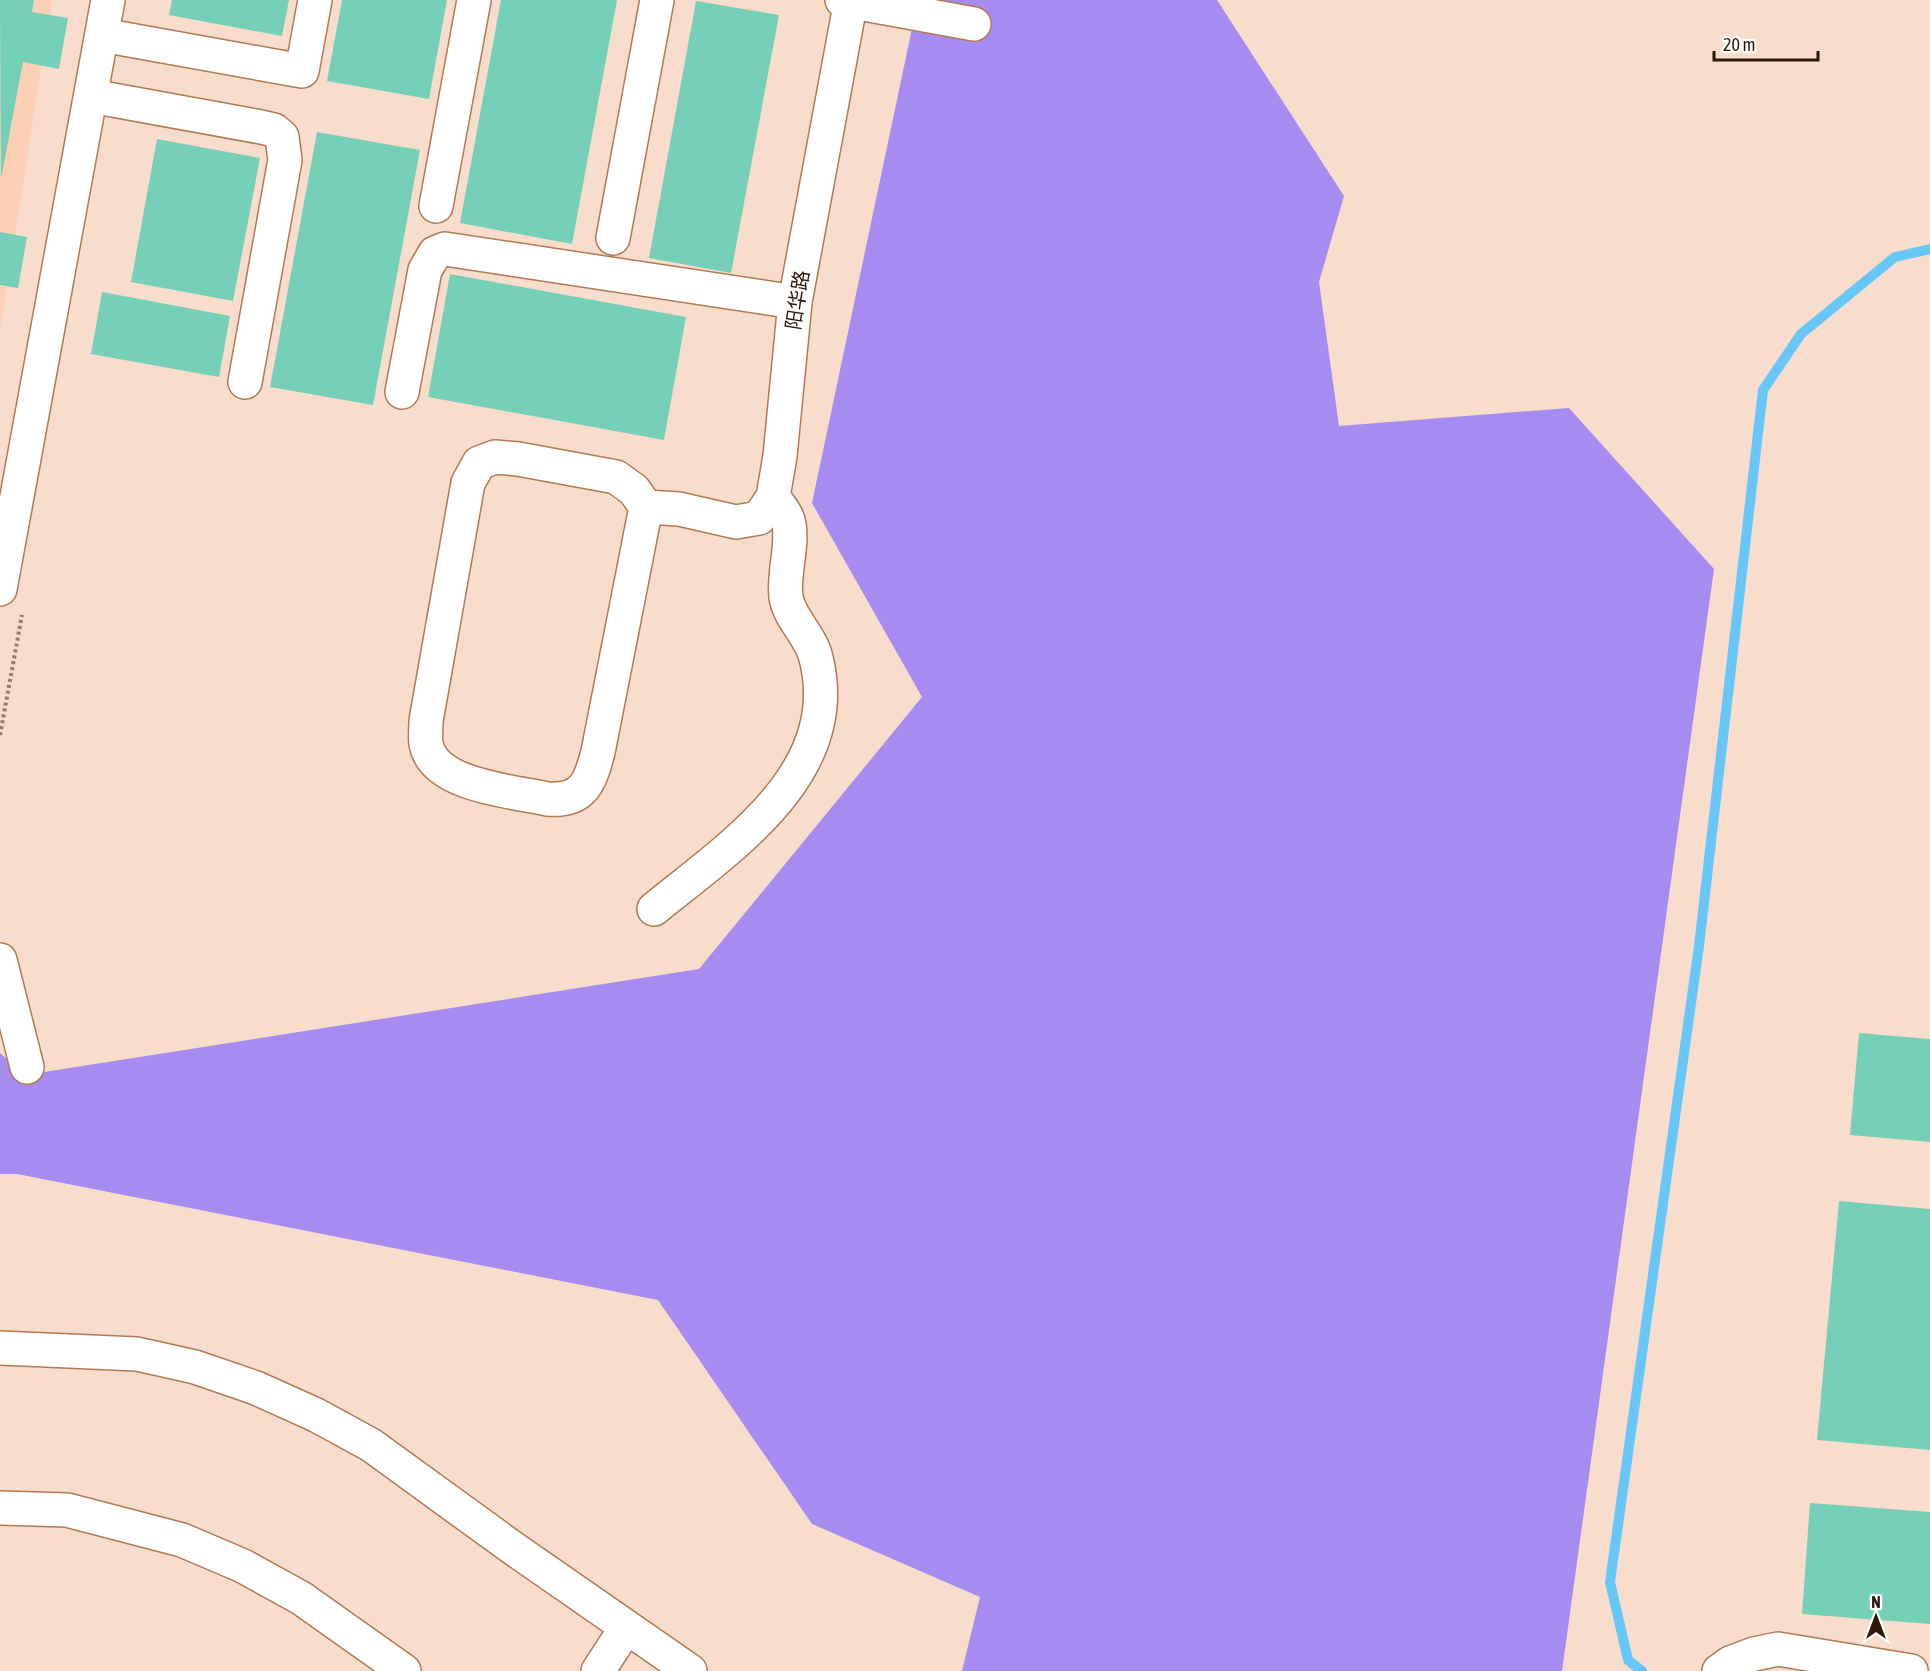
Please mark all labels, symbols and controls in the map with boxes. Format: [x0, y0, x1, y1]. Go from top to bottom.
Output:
scale bar [1714, 24, 1818, 62]
text: 20 m [1723, 34, 1755, 55]
street label: 阳华路 [781, 269, 813, 331]
north arrow [1846, 1587, 1906, 1647]
text: N [1871, 1593, 1881, 1611]

